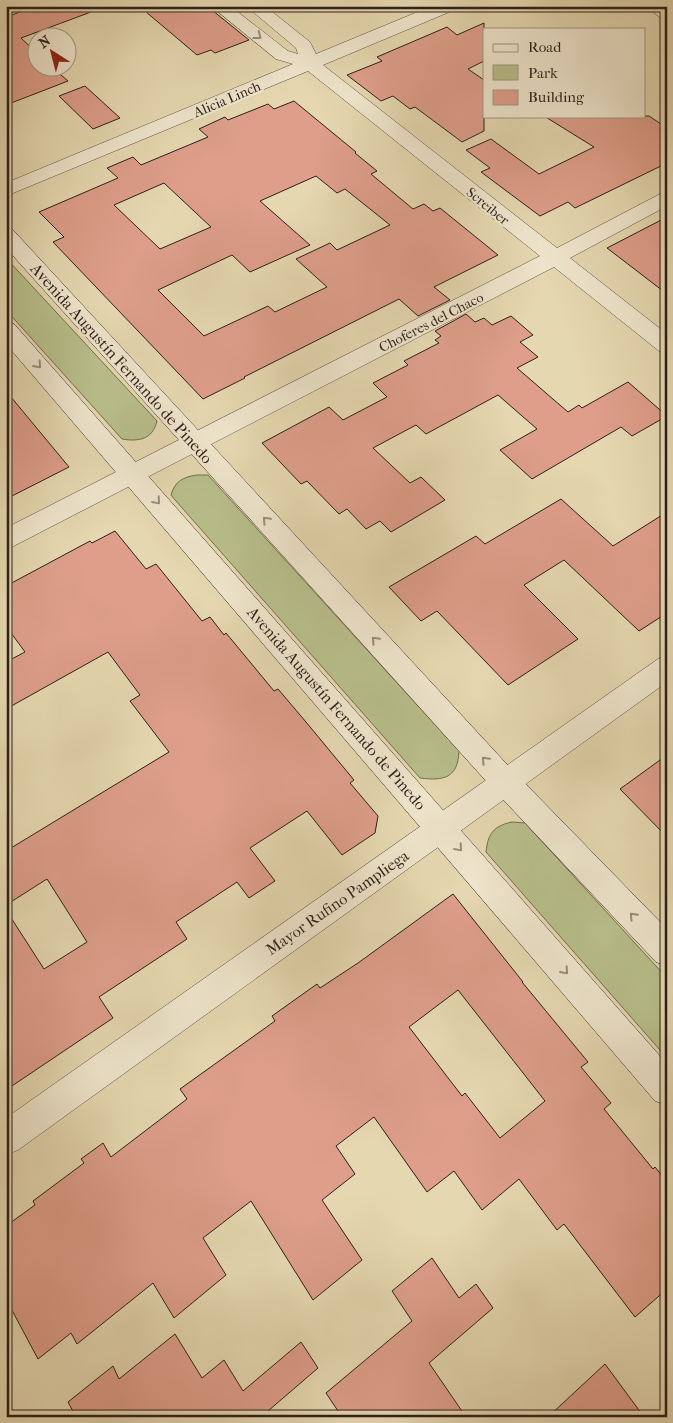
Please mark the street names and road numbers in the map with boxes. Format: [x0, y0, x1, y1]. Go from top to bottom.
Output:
street label: Alicia Linch [190, 78, 263, 122]
street label: Screiber [463, 184, 513, 229]
street label: Avenida Augustín Fernando de Pinedo [26, 258, 217, 467]
street label: Choferes del Chaco [376, 289, 486, 356]
street label: Avenida Augustín Fernando de Pinedo [243, 602, 430, 814]
street label: Mayor Rufino Pampliega [262, 846, 413, 959]

